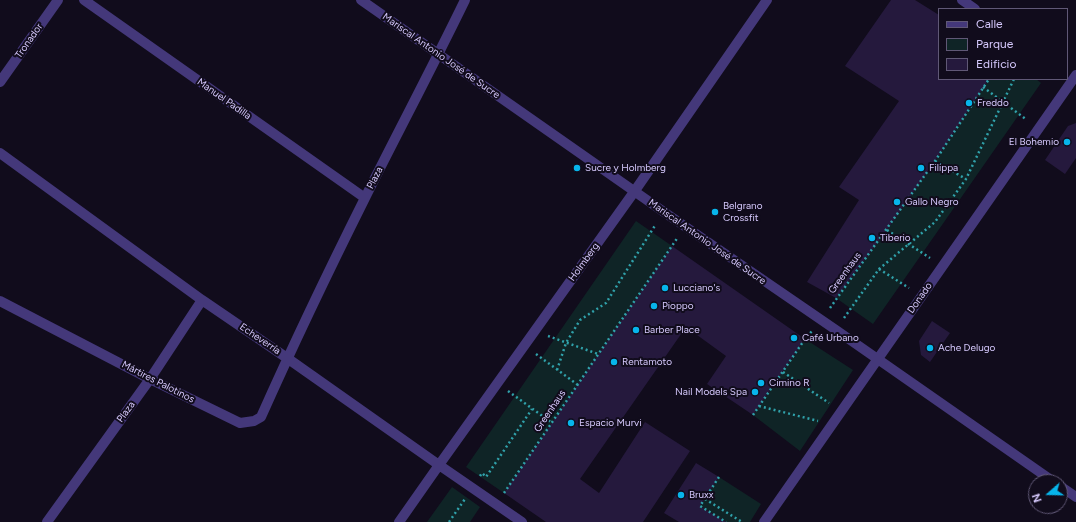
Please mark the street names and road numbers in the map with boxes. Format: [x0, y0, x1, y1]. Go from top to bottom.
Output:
street label: Mariscal Antonio José de Sucre [380, 11, 502, 101]
street label: Tronador [13, 21, 45, 61]
street label: Manuel Padilla [195, 76, 253, 122]
street label: Plaza [364, 165, 386, 191]
street label: Mariscal Antonio José de Sucre [646, 197, 768, 287]
street label: Holmberg [566, 240, 602, 284]
street label: Greenhaus [826, 250, 864, 296]
street label: Donado [905, 280, 935, 316]
street label: Echeverría [237, 321, 283, 357]
street label: Mártires Palotinos [120, 359, 196, 405]
street label: Greenhaus [531, 388, 569, 434]
street label: Plaza [114, 399, 138, 425]

